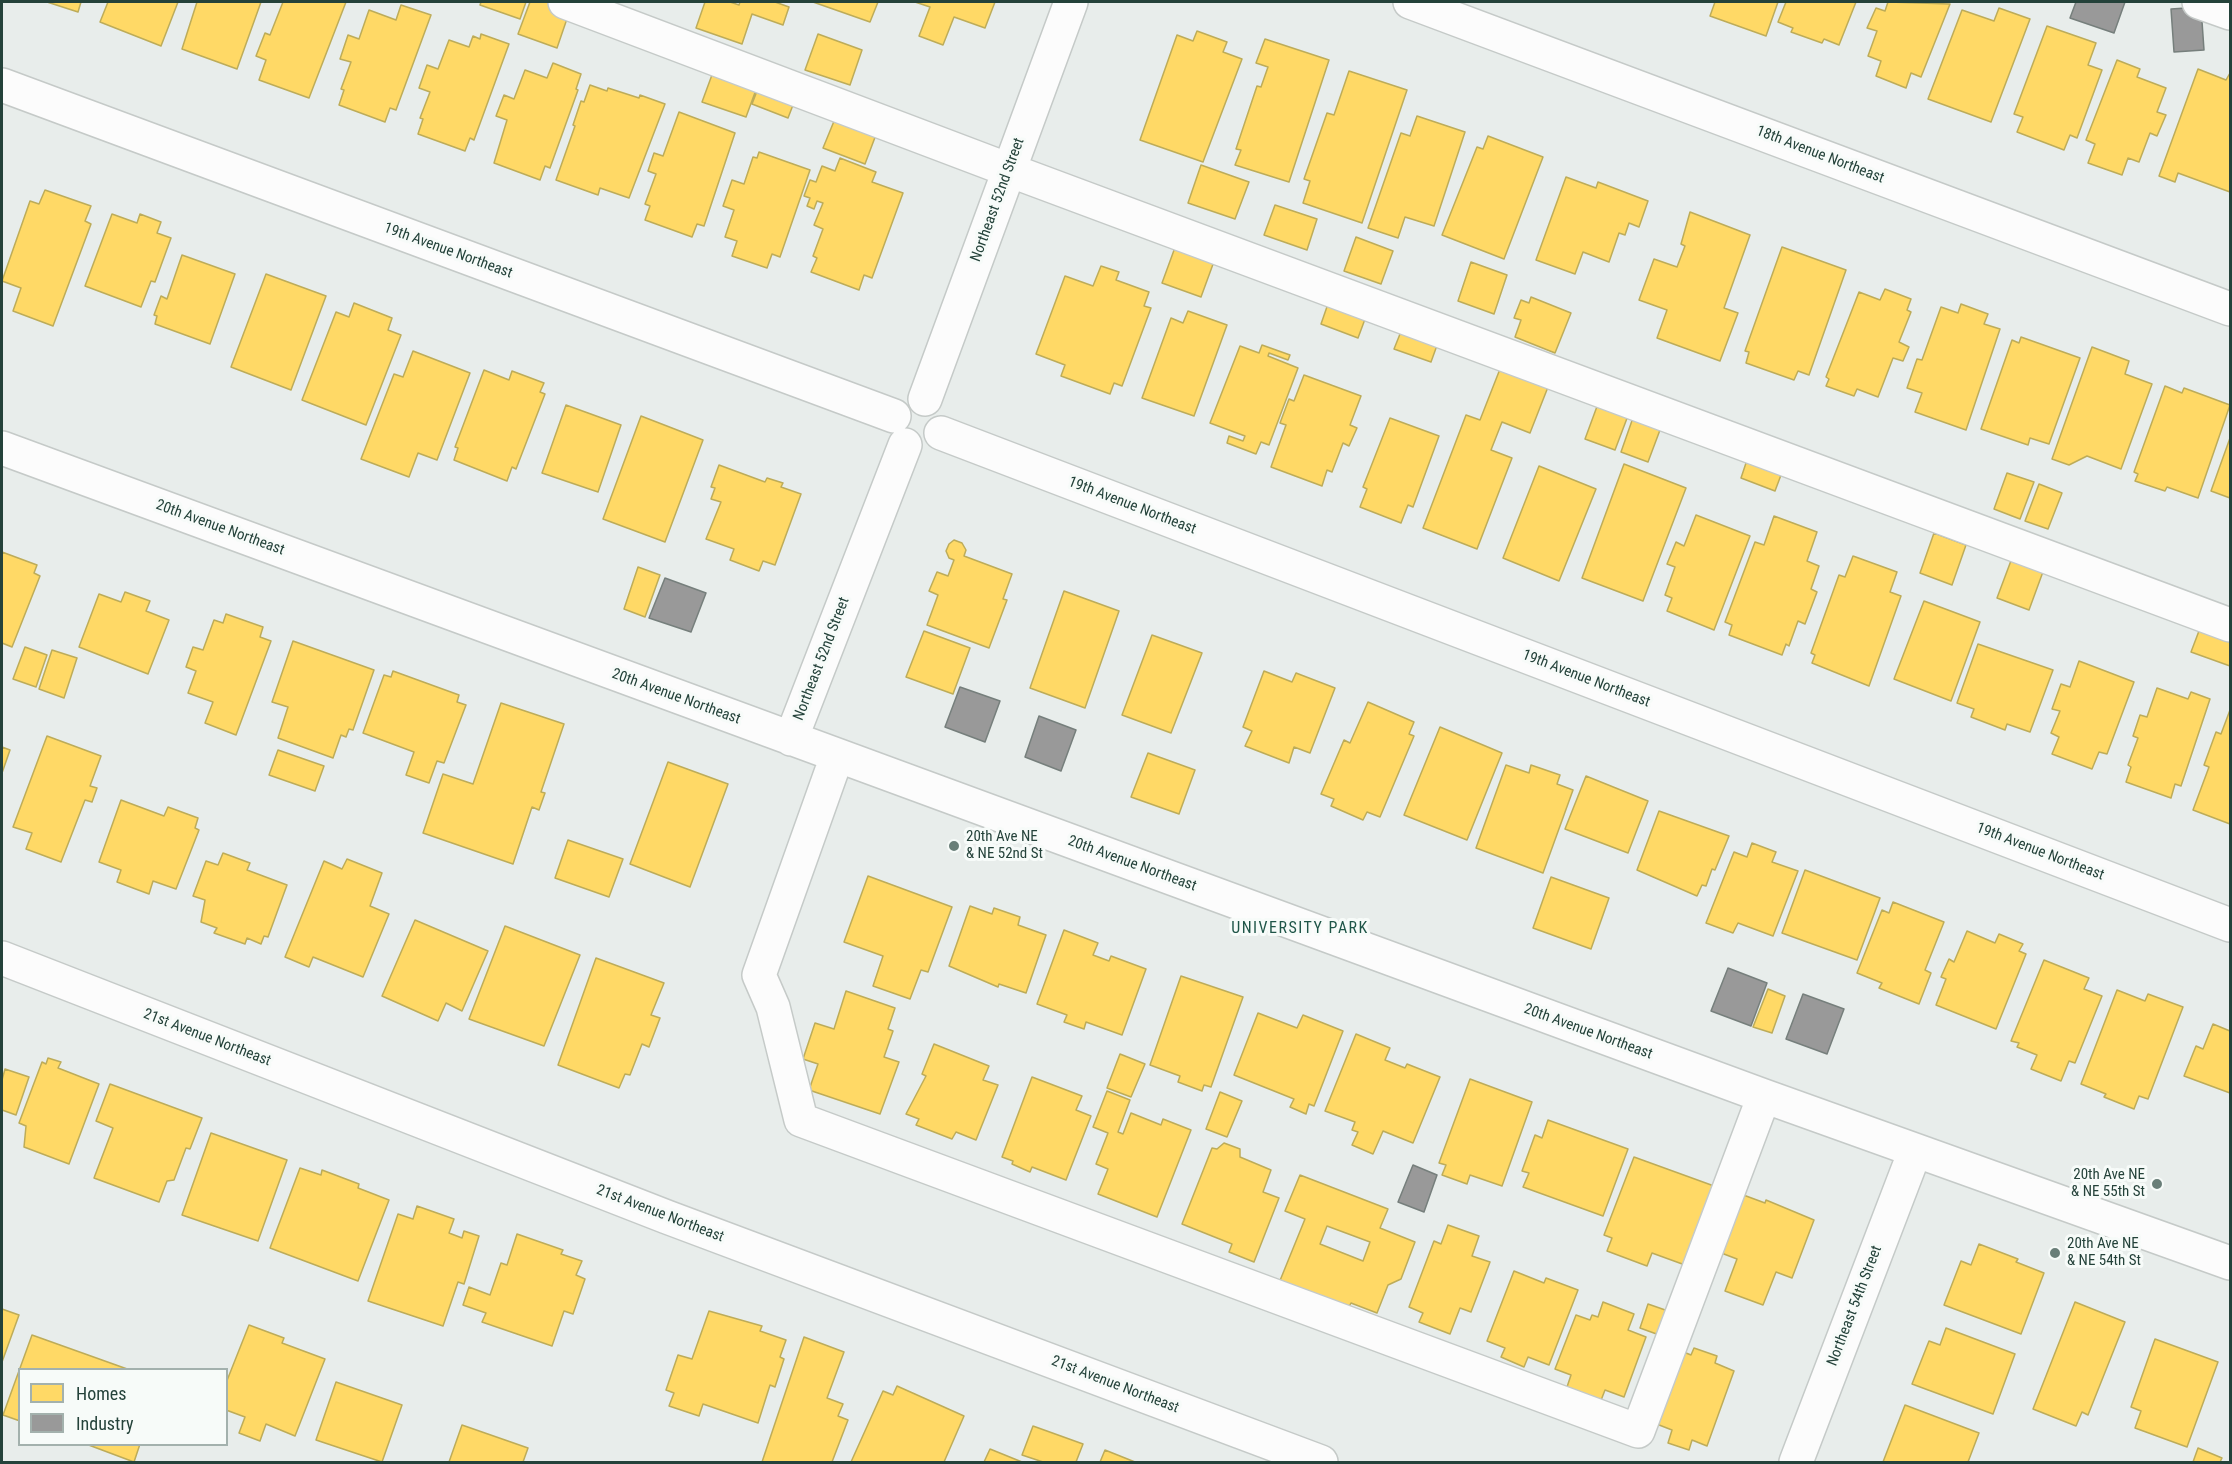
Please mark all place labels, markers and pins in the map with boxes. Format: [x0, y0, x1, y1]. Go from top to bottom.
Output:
place label: 20th Ave NE & NE 52nd St [966, 828, 1043, 863]
marker: 20th Ave NE & NE 52nd St [947, 839, 961, 853]
place label: 20th Ave NE & NE 55th St [2071, 1166, 2145, 1201]
marker: 20th Ave NE & NE 55th St [2150, 1177, 2164, 1191]
place label: 20th Ave NE & NE 54th St [2067, 1235, 2141, 1270]
marker: 20th Ave NE & NE 54th St [2048, 1246, 2062, 1260]

